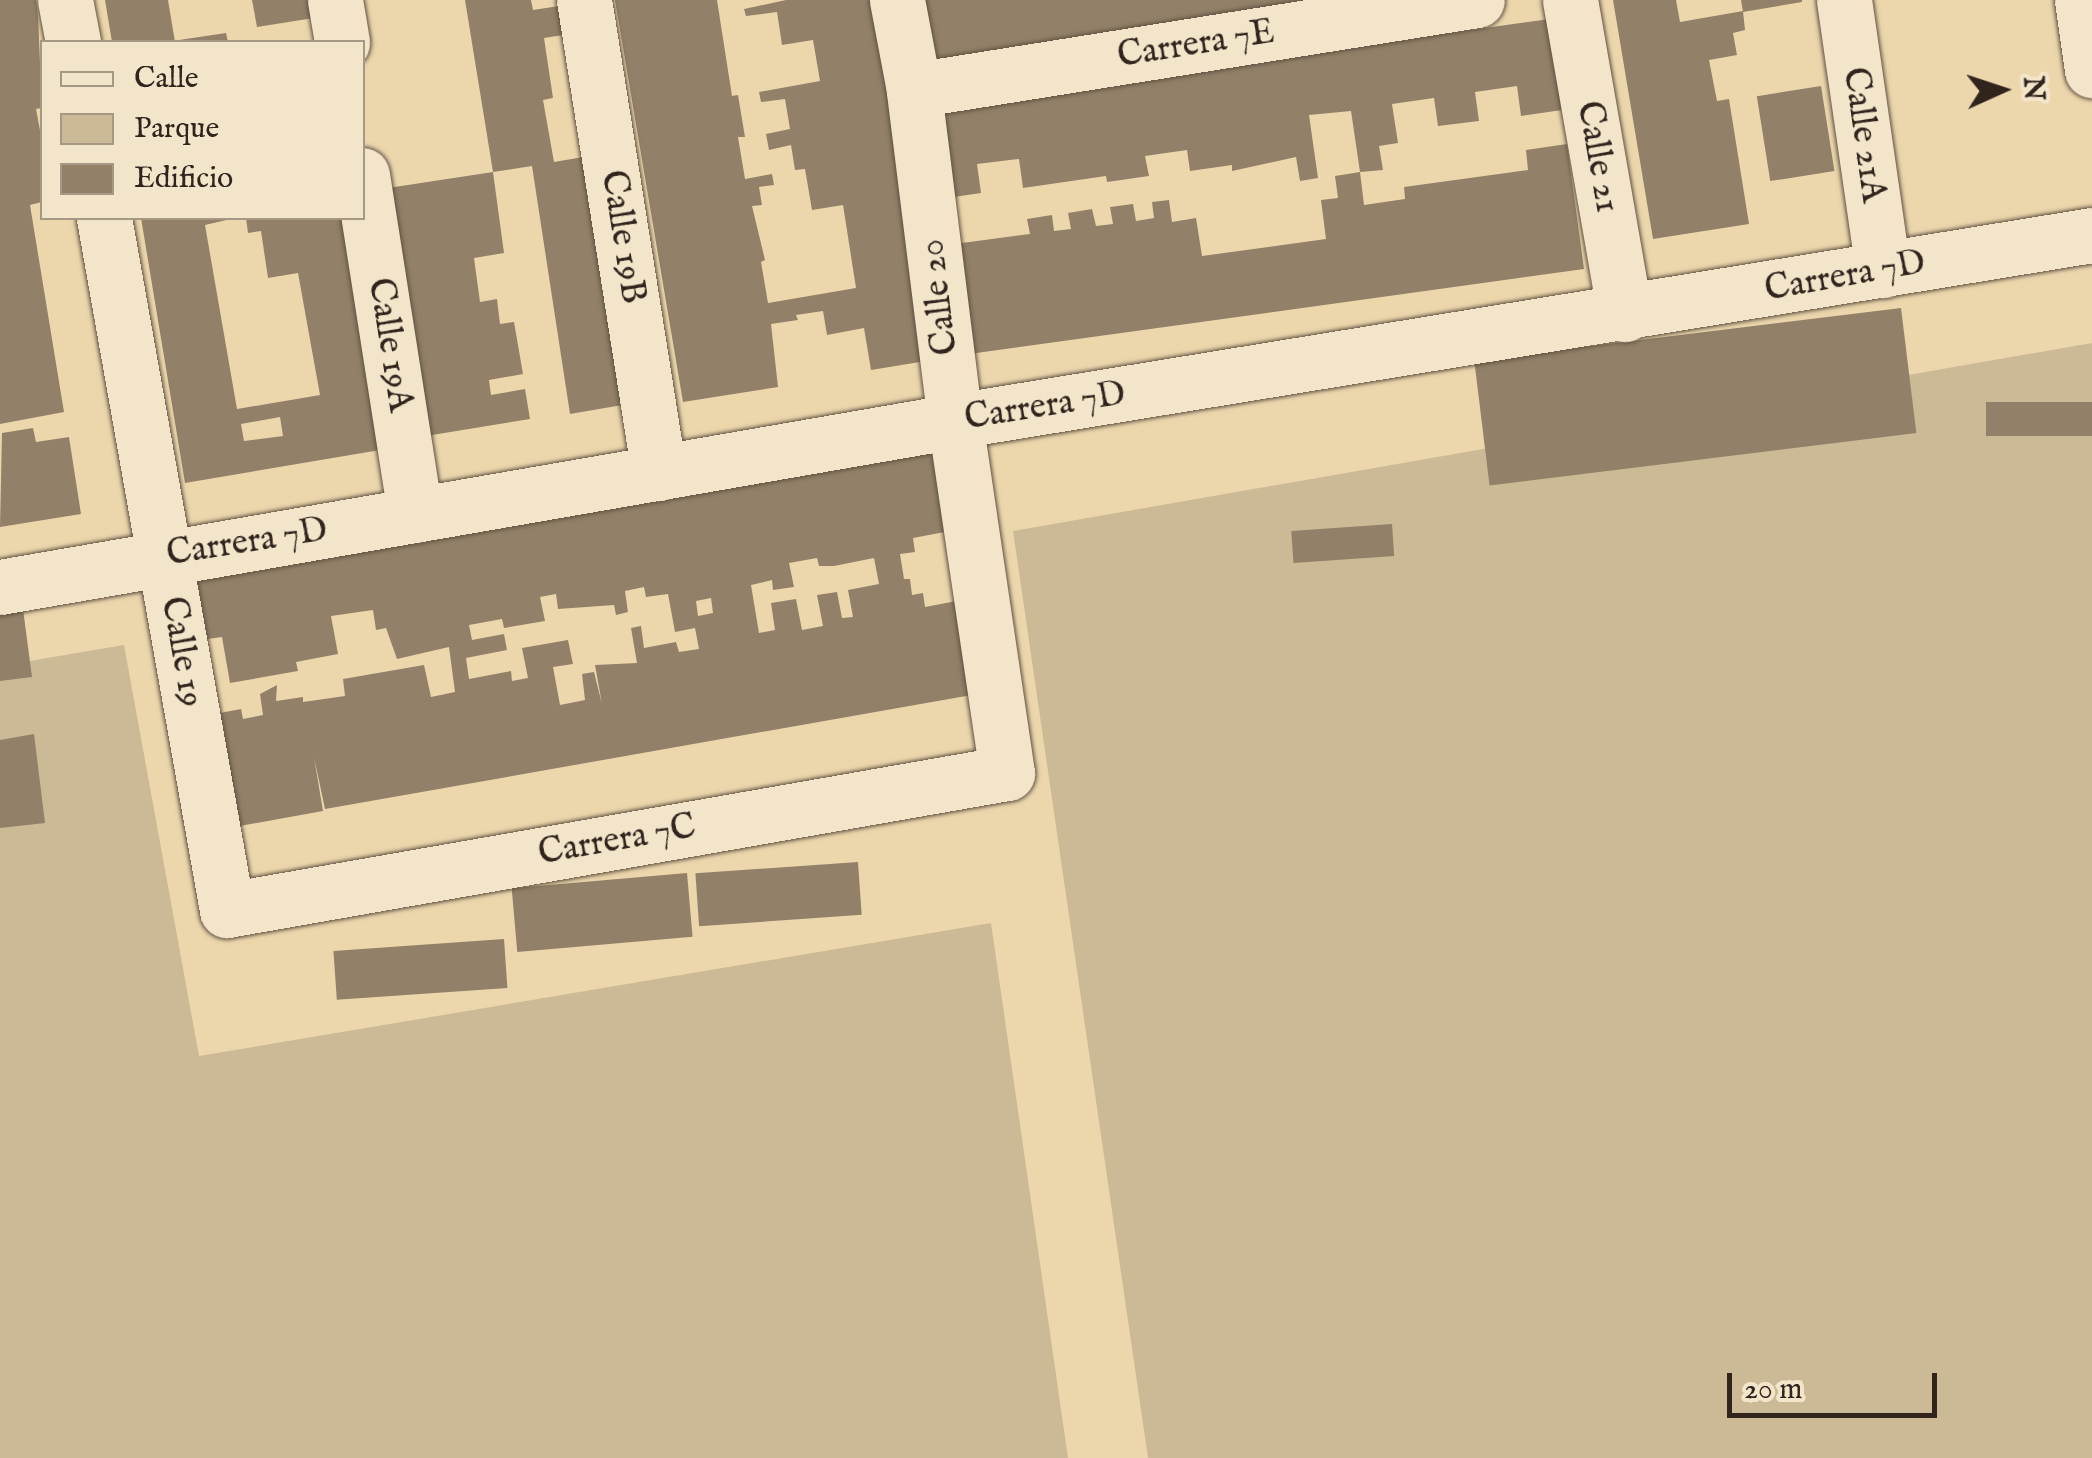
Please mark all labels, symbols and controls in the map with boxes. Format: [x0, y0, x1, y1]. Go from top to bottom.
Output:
street label: Carrera 7E [1115, 12, 1277, 78]
legend [40, 40, 365, 220]
north arrow [1952, 40, 2052, 140]
text: Calle [134, 60, 198, 98]
street label: Calle 21A [1833, 65, 1893, 205]
text: N [2014, 75, 2051, 101]
street label: Calle 21 [1567, 98, 1627, 216]
text: Parque [134, 110, 219, 148]
text: Edificio [134, 160, 233, 198]
street label: Calle 19B [591, 167, 653, 307]
street label: Calle 20 [912, 237, 968, 357]
street label: Carrera 7D [1762, 242, 1928, 312]
street label: Calle 19A [358, 275, 420, 415]
street label: Carrera 7D [962, 374, 1128, 440]
street label: Carrera 7D [164, 510, 330, 576]
street label: Calle 19 [151, 594, 211, 710]
street label: Carrera 7C [535, 807, 699, 875]
scale bar [1732, 1353, 1942, 1415]
text: 20 m [1744, 1371, 1803, 1409]

